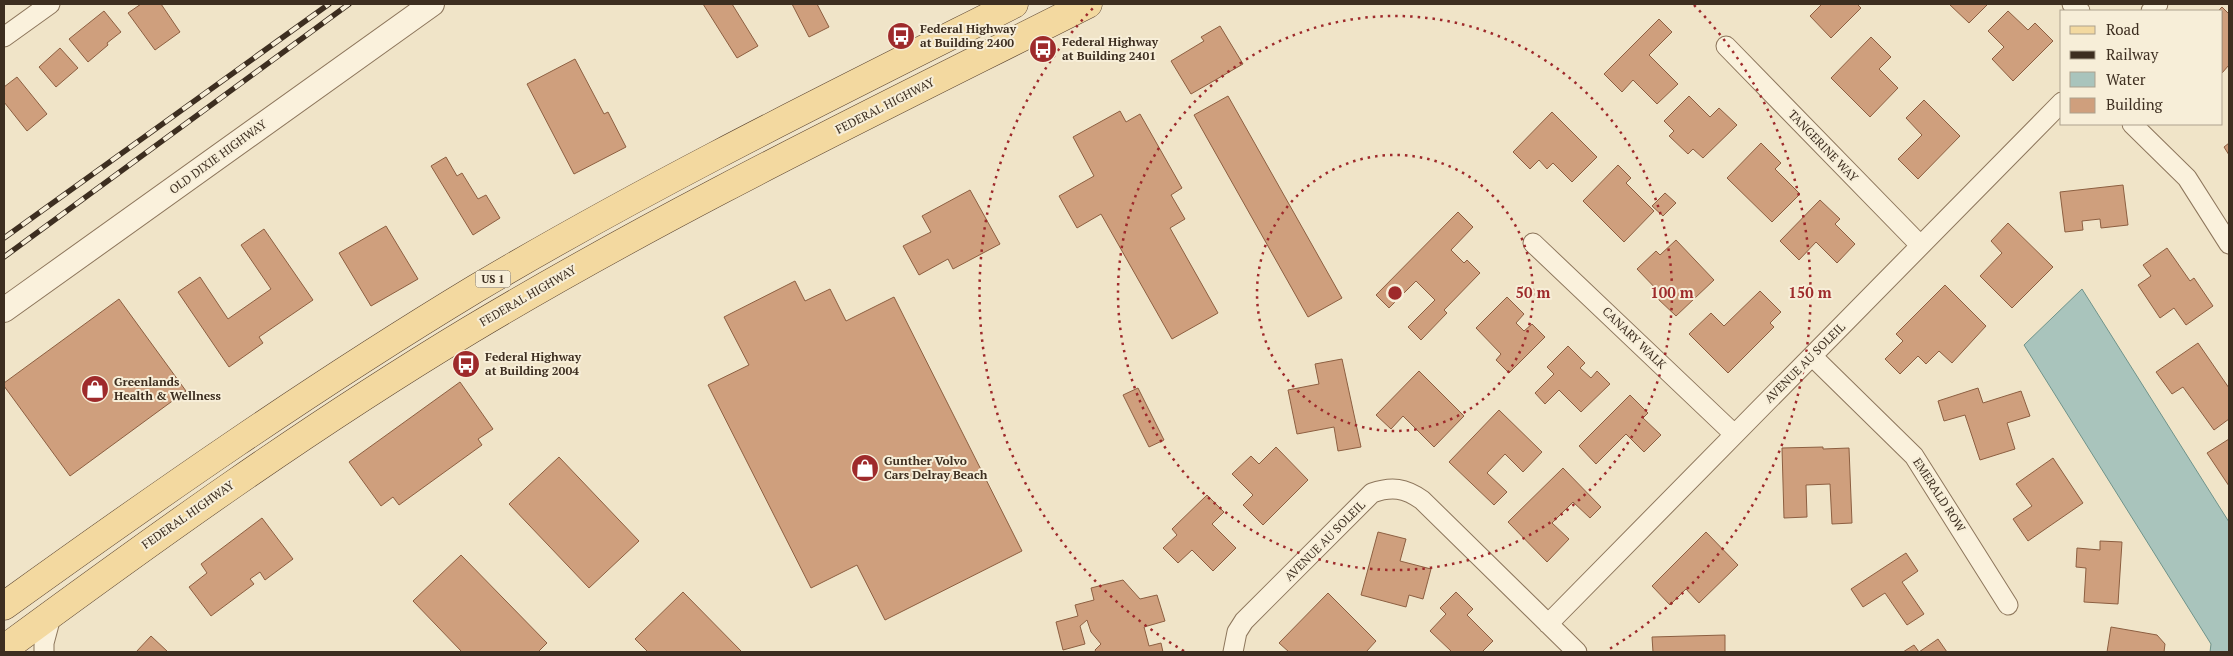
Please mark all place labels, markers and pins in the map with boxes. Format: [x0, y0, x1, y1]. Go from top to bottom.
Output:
bus stop icon: Federal Highway at Building 2400 [886, 21, 916, 51]
place label: Federal Highway at Building 2400 [920, 21, 1017, 50]
bus stop icon: Federal Highway at Building 2401 [1028, 34, 1058, 64]
place label: Federal Highway at Building 2401 [1062, 34, 1159, 63]
centre of rings [1386, 284, 1404, 302]
bus stop icon: Federal Highway at Building 2004 [451, 349, 481, 379]
place label: Federal Highway at Building 2004 [485, 349, 582, 378]
shop icon: Greenlands Health & Wellness [80, 374, 110, 404]
place label: Greenlands Health & Wellness [114, 374, 222, 403]
shop icon: Gunther Volvo Cars Delray Beach [850, 453, 880, 483]
place label: Gunther Volvo Cars Delray Beach [884, 453, 988, 482]

